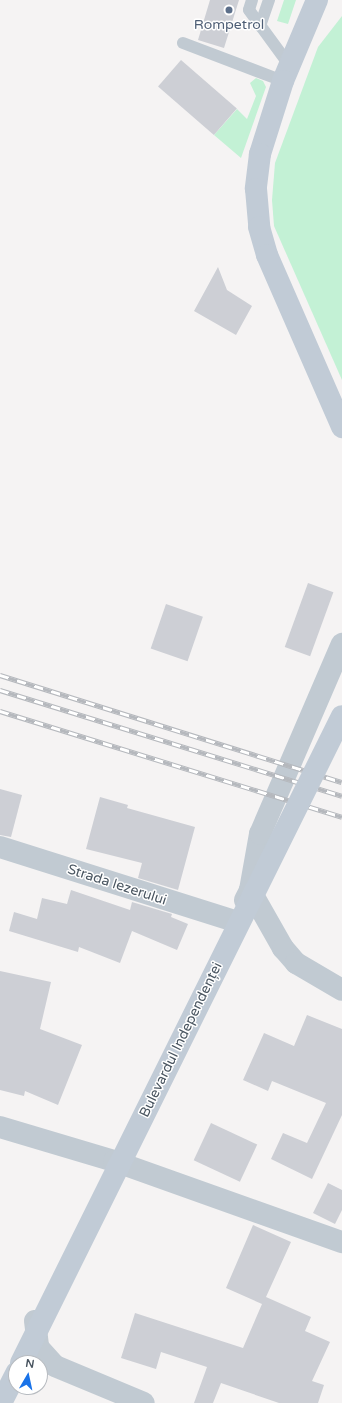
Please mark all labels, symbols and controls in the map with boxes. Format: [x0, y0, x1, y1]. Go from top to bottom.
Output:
marker: Rompetrol [224, 5, 234, 15]
place label: Rompetrol [194, 17, 264, 33]
street label: Strada Iezerului [65, 861, 169, 909]
street label: Bulevardul Independenței [136, 960, 226, 1120]
north arrow [8, 1355, 48, 1395]
text: N [24, 1357, 35, 1371]

